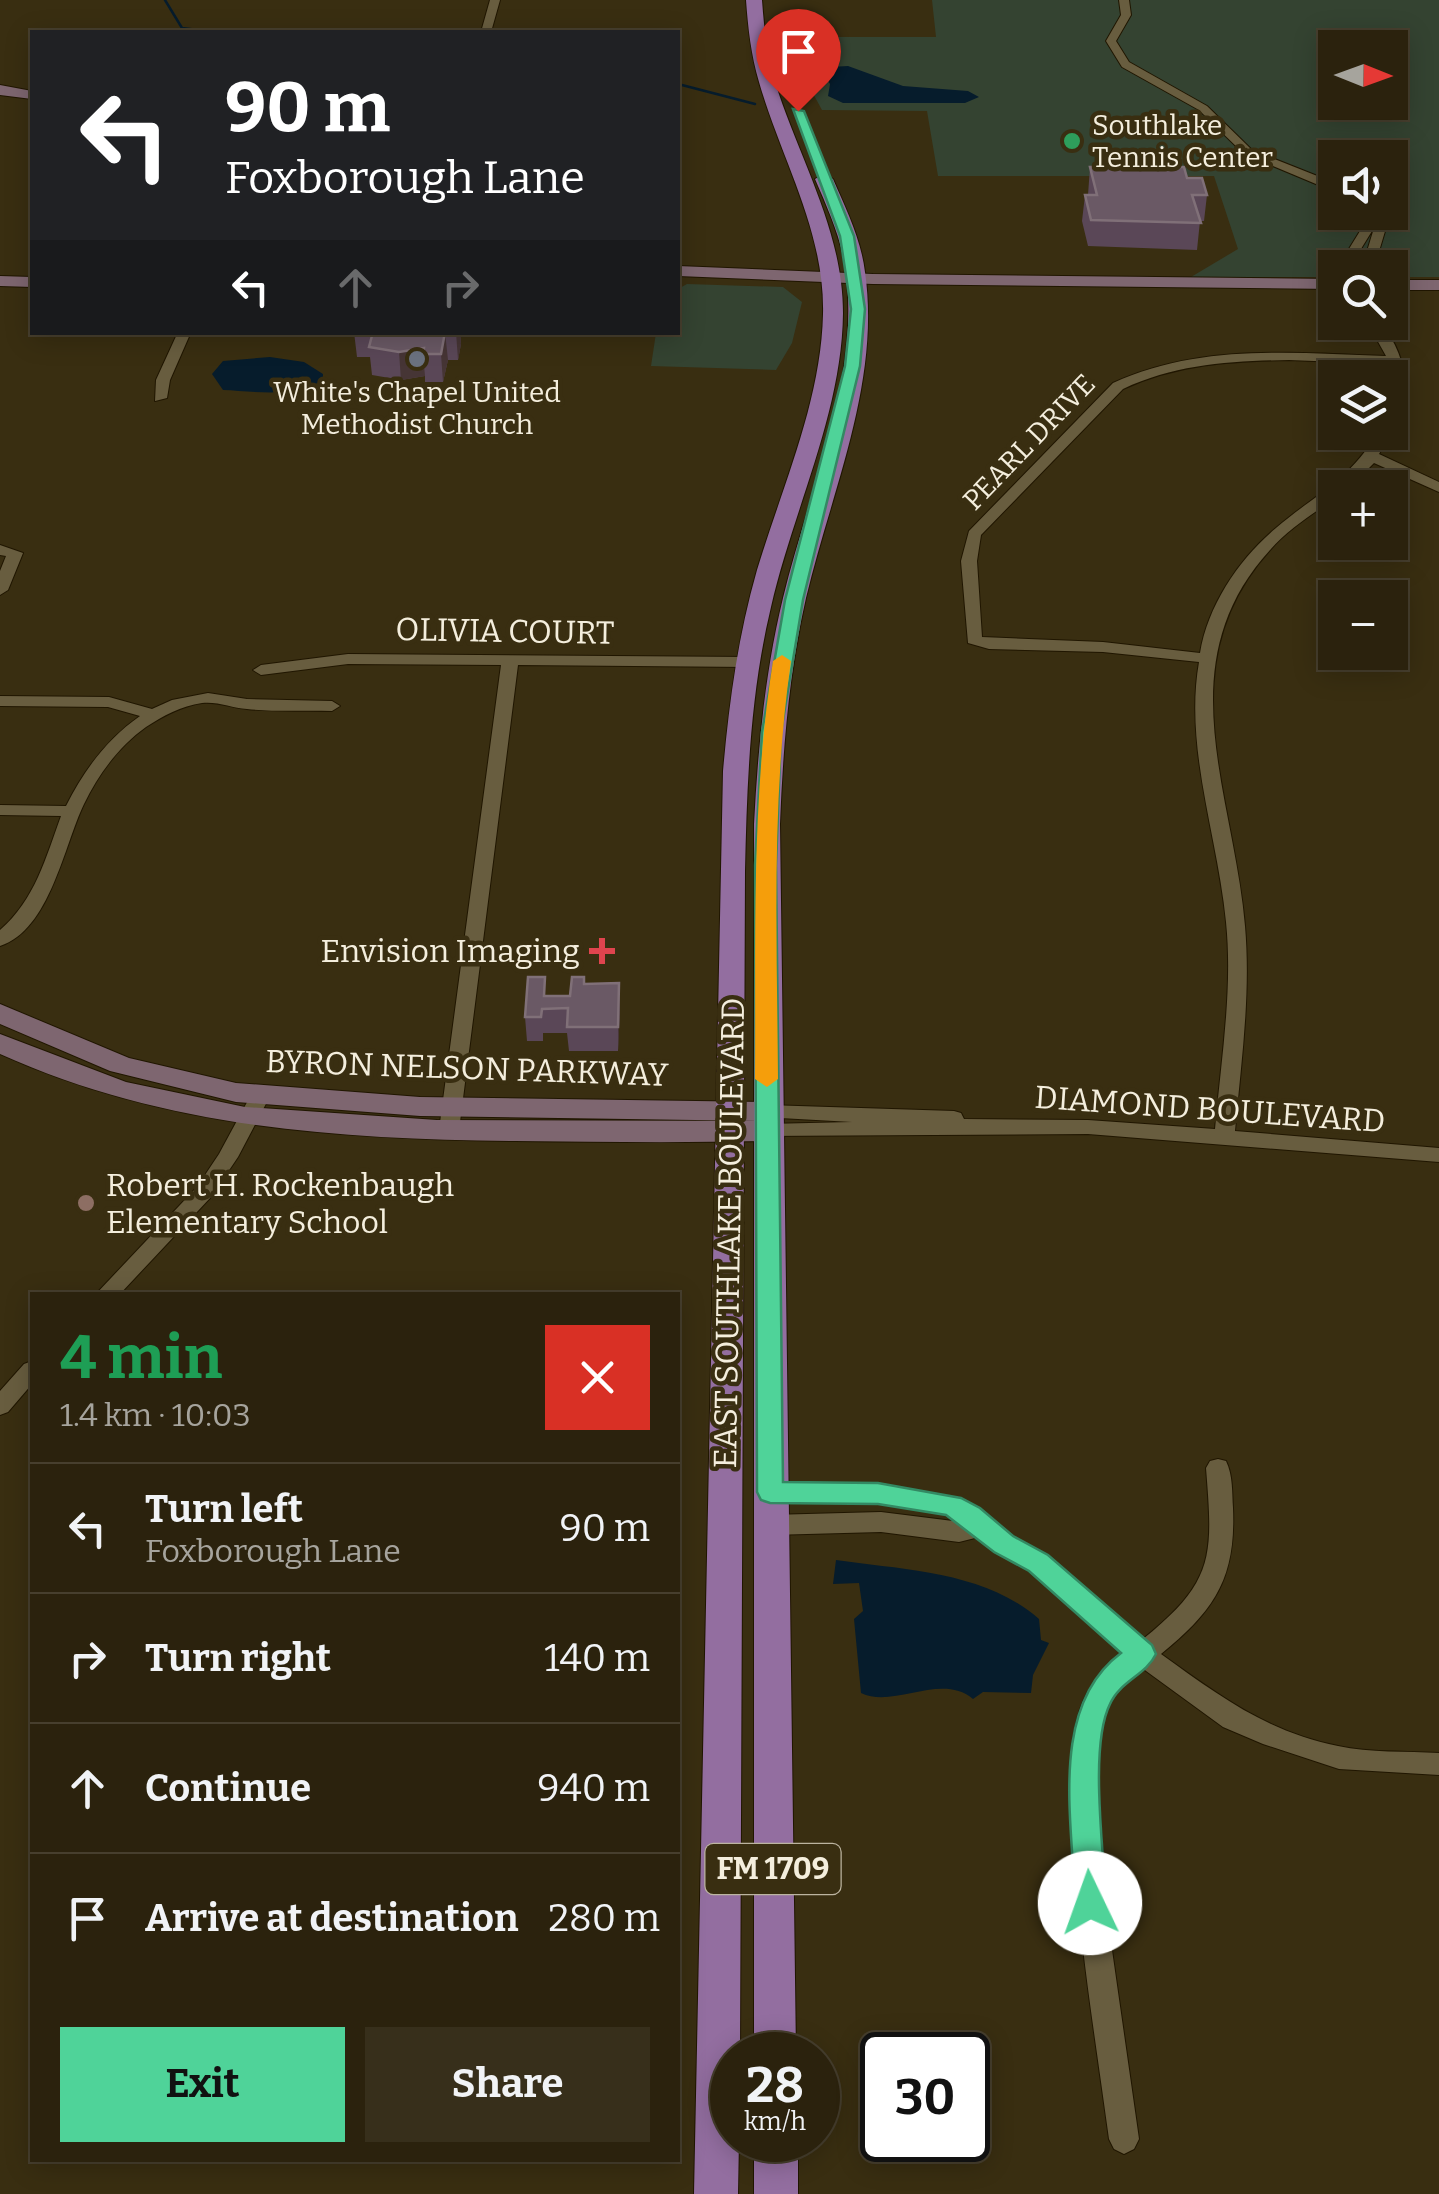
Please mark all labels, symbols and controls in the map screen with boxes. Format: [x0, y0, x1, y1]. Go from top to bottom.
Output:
pin [756, 9, 841, 112]
icon: arrive [771, 24, 826, 79]
north arrow [1318, 30, 1408, 120]
map controls [1318, 30, 1408, 670]
text: 90 m [225, 66, 390, 150]
icon: left [60, 70, 190, 200]
place label: Southlake Tennis Center [1092, 109, 1273, 174]
marker: Southlake Tennis Center [1061, 130, 1083, 152]
button: sound [1318, 140, 1408, 230]
text: Foxborough Lane [225, 151, 585, 205]
button: search [1318, 250, 1408, 340]
icon: left [223, 260, 278, 315]
icon: ahead [328, 260, 383, 315]
icon: right [433, 260, 488, 315]
marker: White's Chapel United Methodist Church [406, 348, 428, 370]
button: layers [1318, 360, 1408, 450]
street label: PEARL DRIVE [956, 367, 1102, 517]
place label: White's Chapel United Methodist Church [273, 376, 561, 441]
button: + [1318, 470, 1408, 560]
button: − [1318, 580, 1408, 670]
street label: OLIVIA COURT [395, 610, 615, 652]
place label: Envision Imaging [320, 932, 580, 970]
marker: Envision Imaging [589, 938, 615, 964]
street label: EAST SOUTHLAKE BOULEVARD [706, 997, 752, 1469]
street label: BYRON NELSON PARKWAY [265, 1042, 670, 1094]
street label: DIAMOND BOULEVARD [1034, 1078, 1386, 1140]
place label: Robert H. Rockenbaugh Elementary School [106, 1166, 454, 1241]
marker: Robert H. Rockenbaugh Elementary School [75, 1192, 97, 1214]
text: 4 min [60, 1322, 222, 1394]
button: close [545, 1325, 650, 1430]
text: 1.4 km · 10:03 [60, 1396, 251, 1434]
text: Turn left [145, 1486, 303, 1532]
icon: left [60, 1501, 115, 1556]
text: 90 m [560, 1505, 650, 1551]
text: Foxborough Lane [145, 1532, 401, 1570]
icon: right [60, 1631, 115, 1686]
text: Turn right [145, 1635, 331, 1681]
text: 140 m [544, 1635, 650, 1681]
icon: ahead [60, 1761, 115, 1816]
text: Continue [145, 1765, 311, 1811]
text: 940 m [537, 1765, 650, 1811]
road number: FM 1709 [706, 1844, 840, 1894]
position arrow [1038, 1851, 1142, 1955]
icon: arrive [60, 1891, 115, 1946]
text: Arrive at destination [145, 1895, 518, 1941]
text: 280 m [548, 1895, 660, 1941]
button: Exit [60, 2027, 345, 2142]
button: Share [365, 2027, 650, 2142]
speed limit sign: 30 [860, 2032, 990, 2162]
text: 28 [746, 2055, 804, 2115]
text: km/h [744, 2107, 806, 2137]

